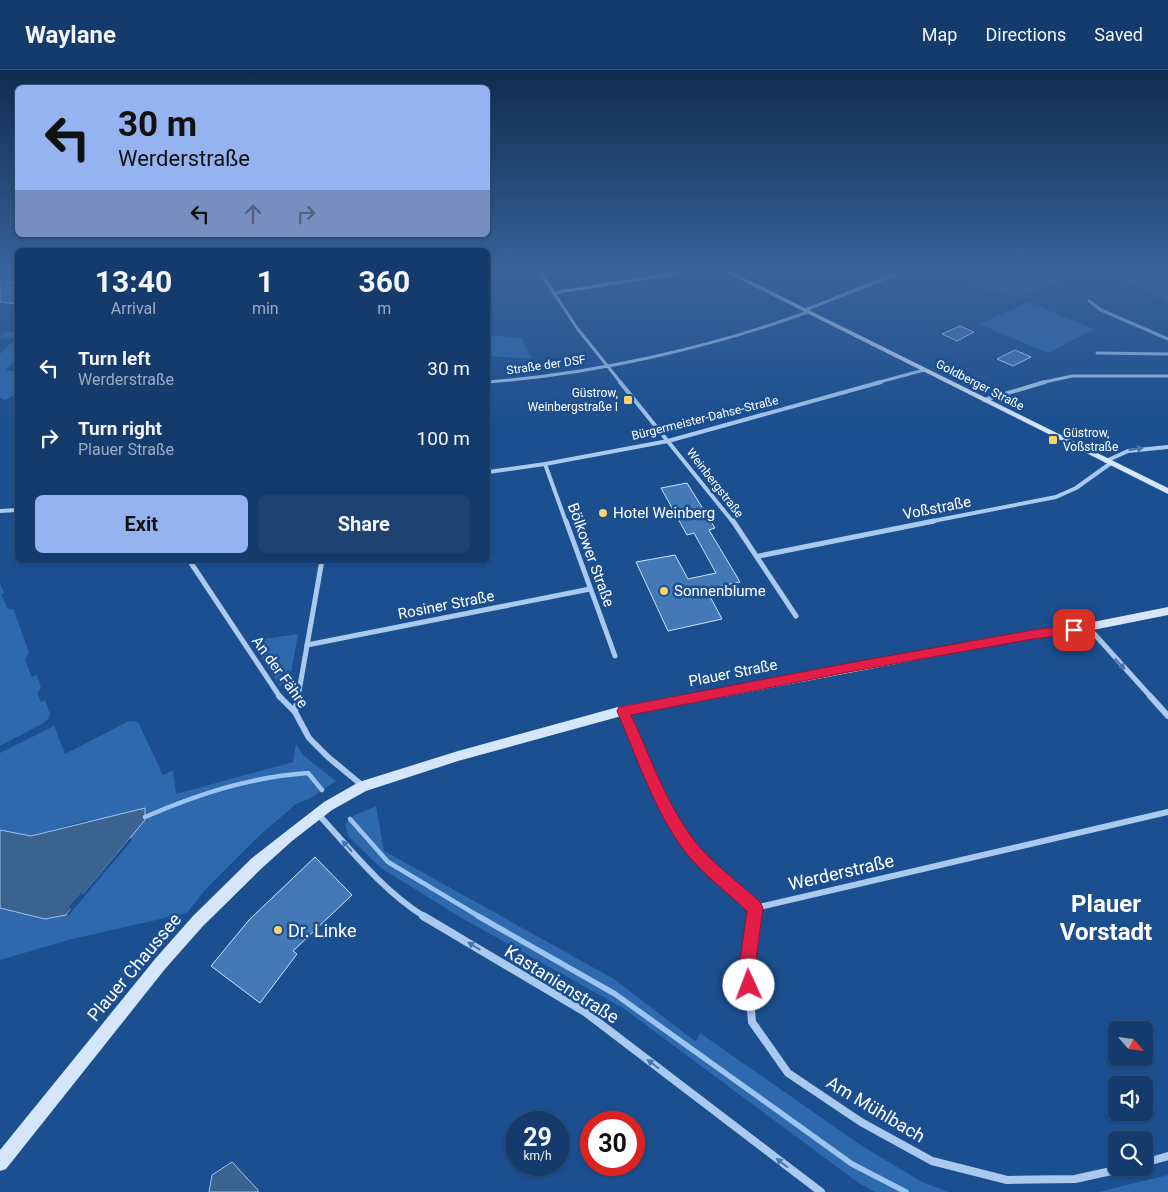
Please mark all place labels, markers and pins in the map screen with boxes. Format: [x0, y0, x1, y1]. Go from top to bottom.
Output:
place label: Güstrow, Weinbergstraße I [528, 386, 618, 414]
marker: Güstrow, Weinbergstraße I [622, 394, 634, 406]
place label: Güstrow, Voßstraße [1063, 426, 1118, 454]
marker: Güstrow, Voßstraße [1047, 434, 1059, 446]
place label: Hotel Weinberg [613, 504, 715, 522]
marker: Hotel Weinberg [597, 507, 609, 519]
place label: Sonnenblume [674, 582, 766, 600]
marker: Sonnenblume [658, 585, 670, 597]
pin [1053, 609, 1095, 651]
place label: Dr. Linke [288, 920, 357, 941]
marker: Dr. Linke [272, 924, 284, 936]

